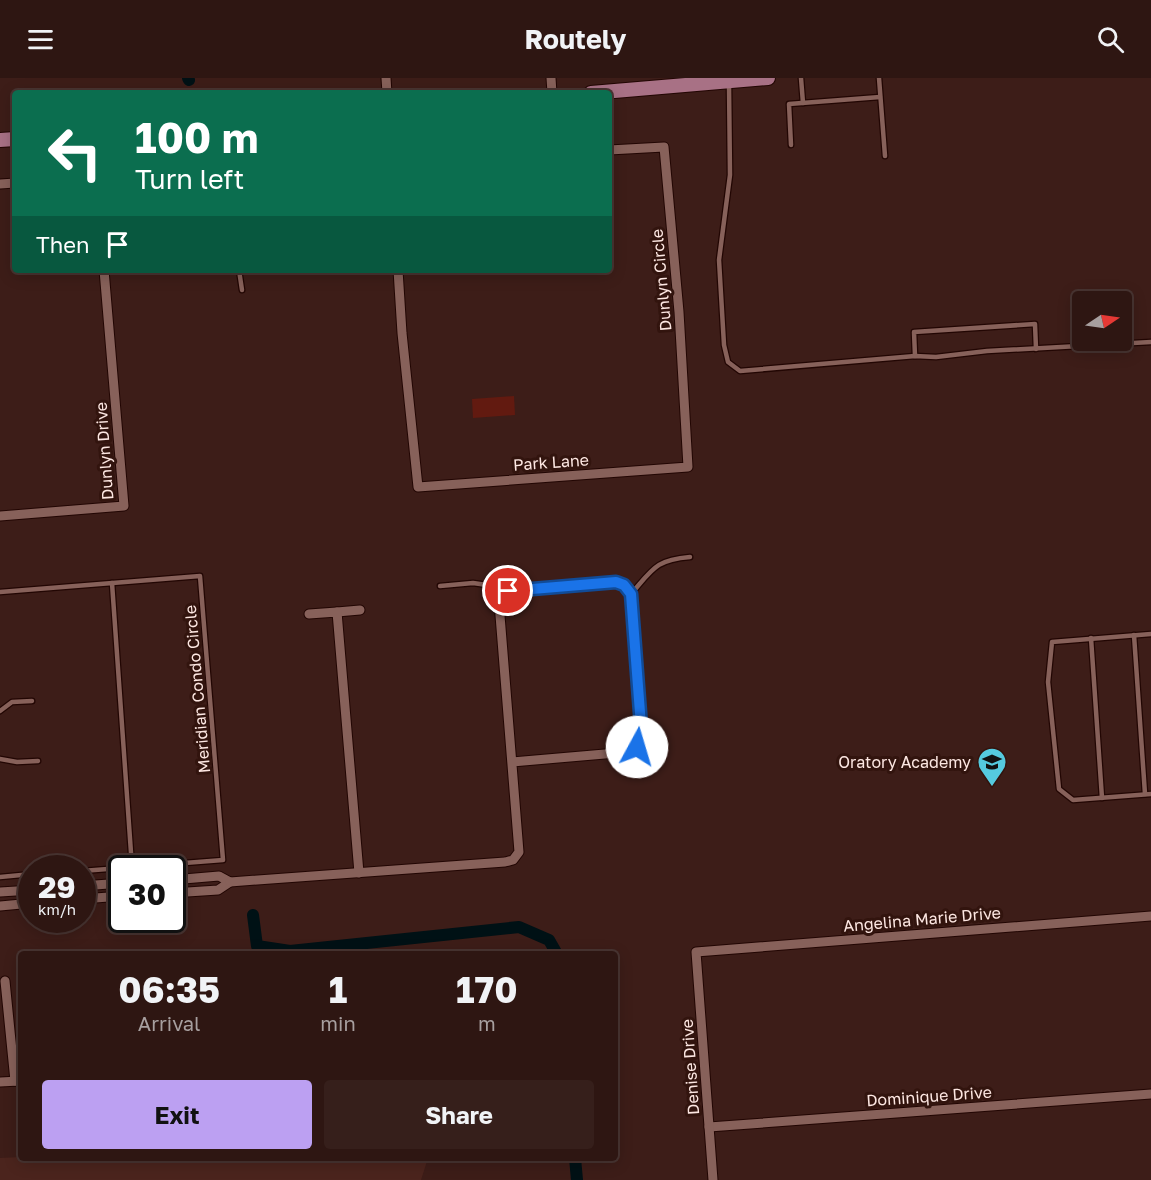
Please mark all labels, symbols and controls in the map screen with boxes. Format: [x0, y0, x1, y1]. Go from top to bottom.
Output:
icon: menu [24, 23, 57, 56]
text: Routely [524, 23, 627, 55]
icon: search [1094, 23, 1127, 56]
text: 100 m [135, 112, 258, 162]
icon: left [36, 114, 114, 192]
text: Turn left [135, 163, 244, 195]
icon: arrive [101, 228, 134, 261]
street label: Dunlyn Circle [647, 228, 675, 332]
text: Then [36, 231, 89, 258]
north arrow [1072, 291, 1132, 351]
map controls [1072, 291, 1132, 351]
street label: Dunlyn Drive [91, 401, 117, 501]
street label: Park Lane [512, 449, 590, 475]
pin [482, 565, 533, 616]
icon: arrive [491, 574, 524, 607]
street label: Meridian Condo Circle [180, 604, 214, 774]
position arrow [605, 715, 669, 779]
school or university icon: Oratory Academy [976, 746, 1008, 788]
place label: Oratory Academy [838, 752, 971, 772]
speed limit sign: 30 [108, 855, 186, 933]
text: 29 [38, 869, 76, 905]
text: km/h [38, 900, 76, 918]
street label: Angelina Marie Drive [842, 902, 1002, 936]
text: 06:35 [118, 968, 220, 1011]
text: 1 [329, 968, 347, 1011]
text: 170 [456, 968, 518, 1011]
text: Arrival [138, 1011, 201, 1035]
text: min [320, 1011, 356, 1035]
text: m [478, 1011, 496, 1035]
street label: Denise Drive [677, 1018, 703, 1116]
button: Exit [42, 1080, 312, 1149]
button: Share [324, 1080, 594, 1149]
street label: Dominique Drive [866, 1082, 992, 1110]

